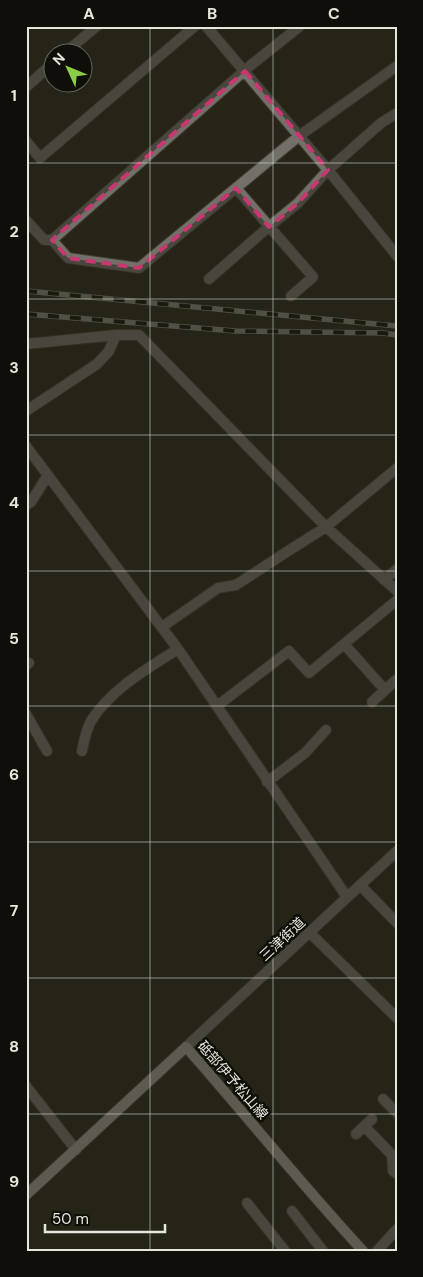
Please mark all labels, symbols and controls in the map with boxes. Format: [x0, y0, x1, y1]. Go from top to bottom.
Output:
text: A [83, 3, 95, 24]
text: B [207, 3, 217, 24]
text: C [328, 3, 340, 24]
north arrow [42, 42, 92, 92]
text: N [49, 49, 69, 69]
text: 1 [11, 85, 17, 106]
text: 2 [9, 221, 19, 242]
text: 3 [9, 357, 19, 378]
text: 4 [9, 492, 19, 513]
text: 5 [9, 628, 19, 649]
text: 6 [9, 764, 19, 785]
text: 7 [10, 900, 19, 921]
street label: 三津街道 [255, 913, 309, 965]
text: 8 [9, 1036, 19, 1057]
street label: 砥部伊予松山線 [194, 1037, 272, 1123]
text: 9 [9, 1171, 19, 1192]
scale bar [45, 1202, 165, 1234]
text: 50 m [52, 1209, 89, 1229]

